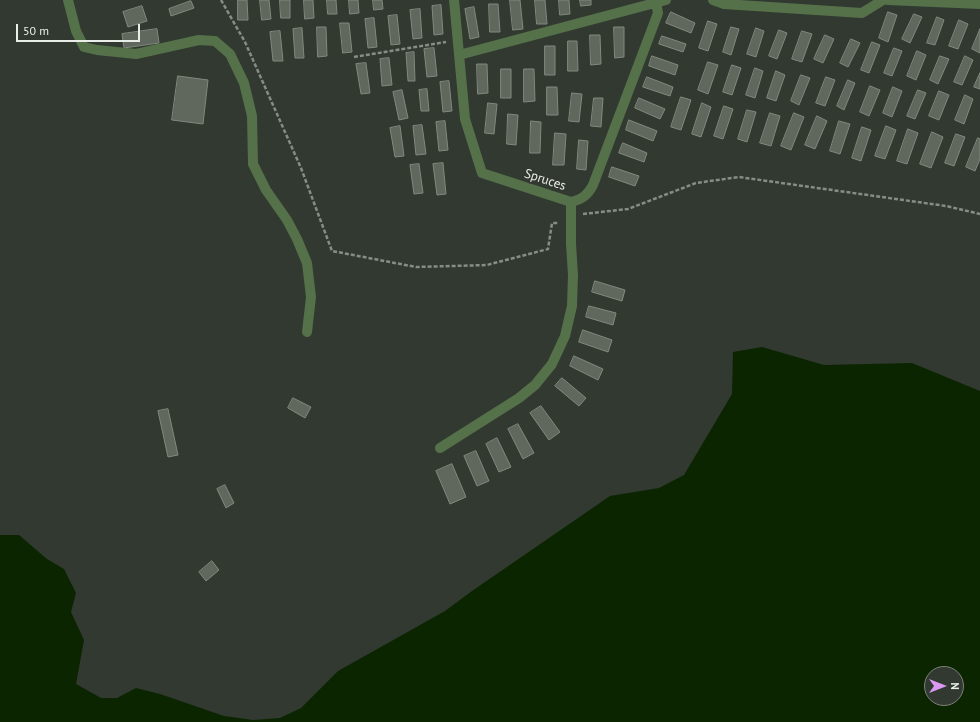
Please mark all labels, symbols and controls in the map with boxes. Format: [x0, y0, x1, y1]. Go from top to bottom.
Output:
scale bar [18, 16, 142, 42]
text: 50 m [23, 23, 49, 38]
street label: Spruces [522, 166, 568, 194]
north arrow [924, 666, 964, 706]
text: N [948, 682, 962, 690]

